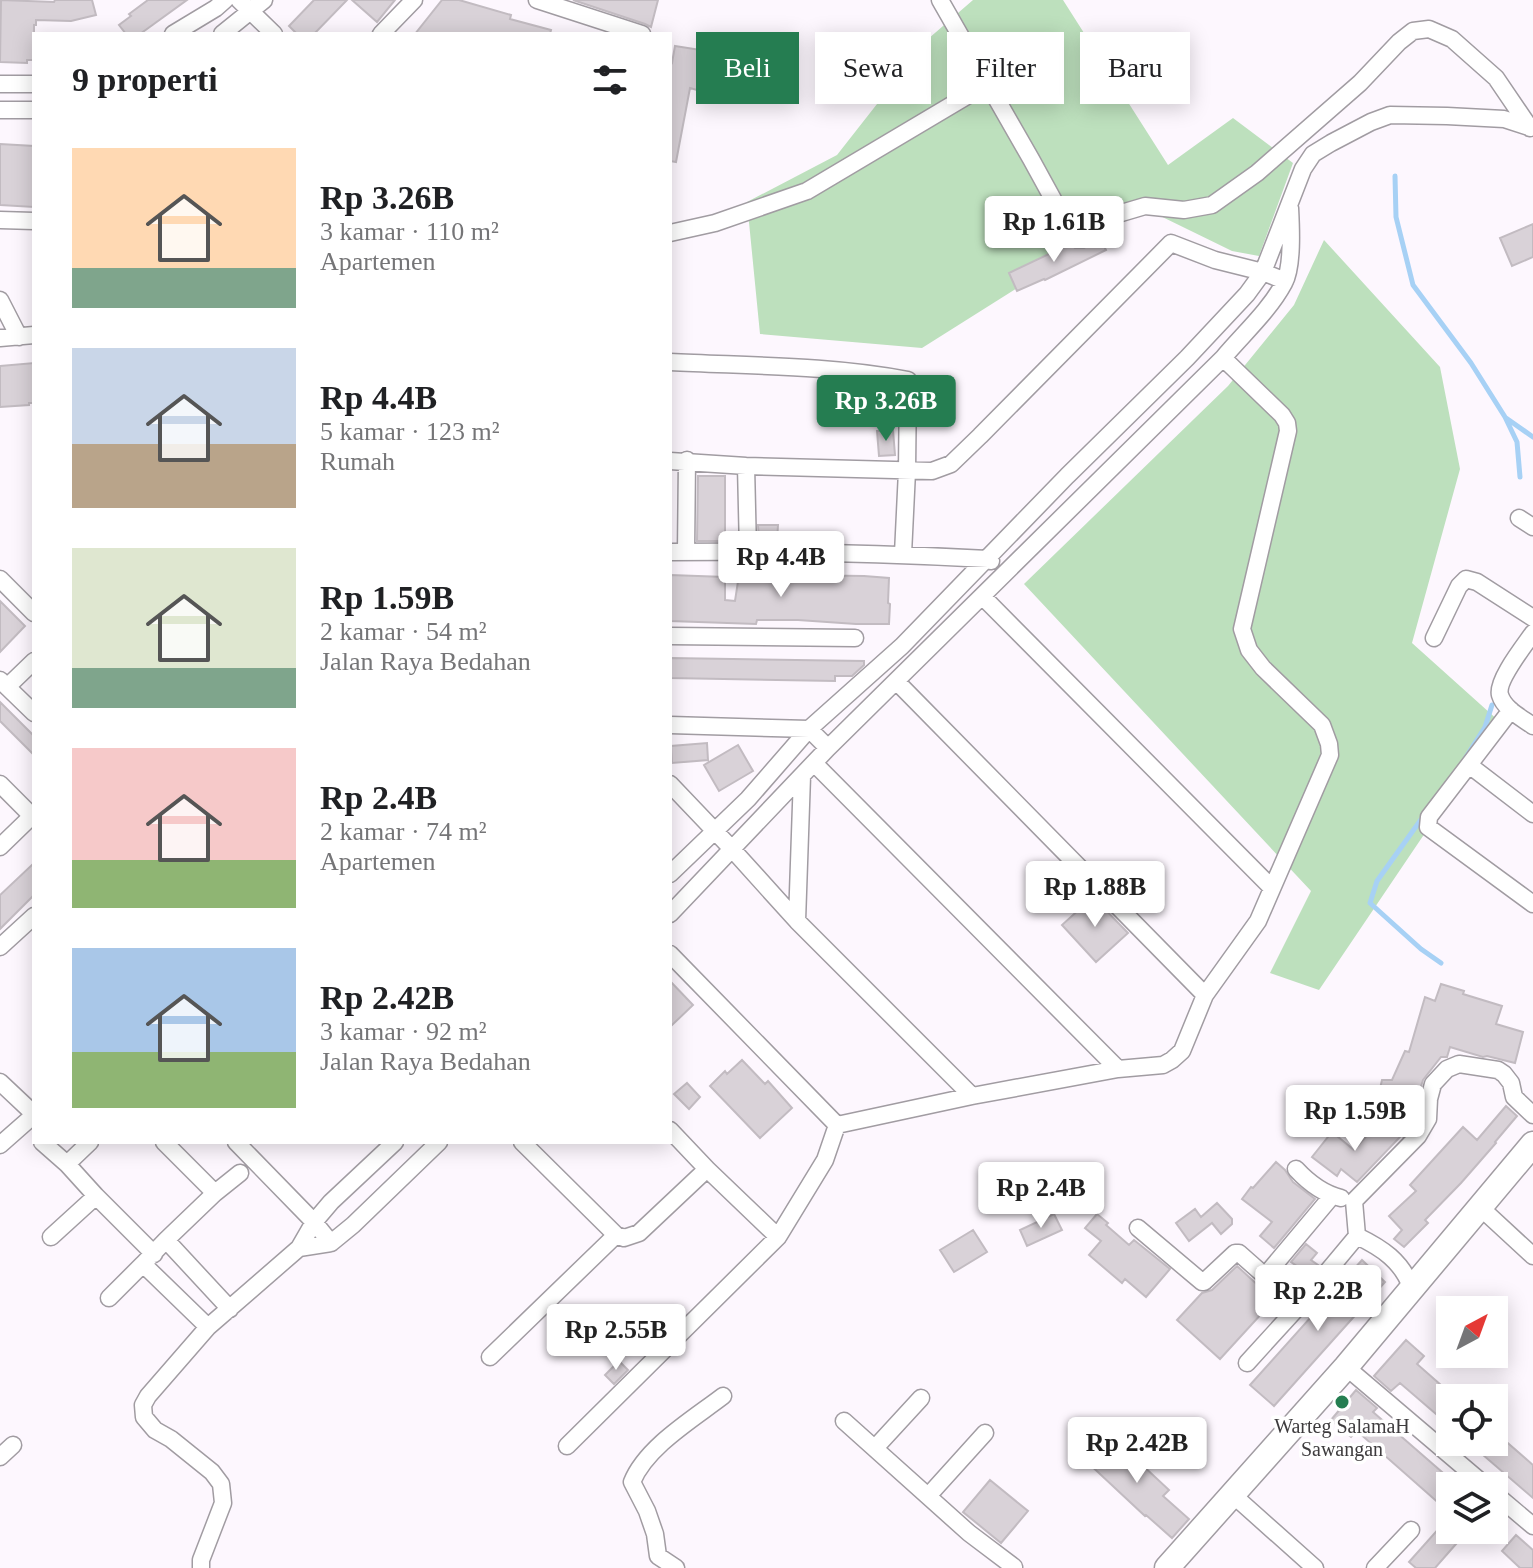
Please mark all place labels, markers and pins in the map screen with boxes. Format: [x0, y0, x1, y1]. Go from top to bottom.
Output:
pin: Rp 1.61B [971, 196, 1137, 264]
pin: Rp 3.26B [803, 375, 969, 443]
pin: Rp 4.4B [707, 531, 855, 599]
pin: Rp 1.88B [1012, 861, 1178, 929]
pin: Rp 1.59B [1272, 1085, 1438, 1153]
pin: Rp 2.4B [967, 1162, 1115, 1230]
pin: Rp 2.2B [1244, 1265, 1392, 1333]
pin: Rp 2.55B [533, 1304, 699, 1372]
marker: Warteg SalamaH Sawangan [1333, 1393, 1351, 1411]
place label: Warteg SalamaH Sawangan [1274, 1415, 1410, 1461]
pin: Rp 2.42B [1054, 1417, 1220, 1485]

